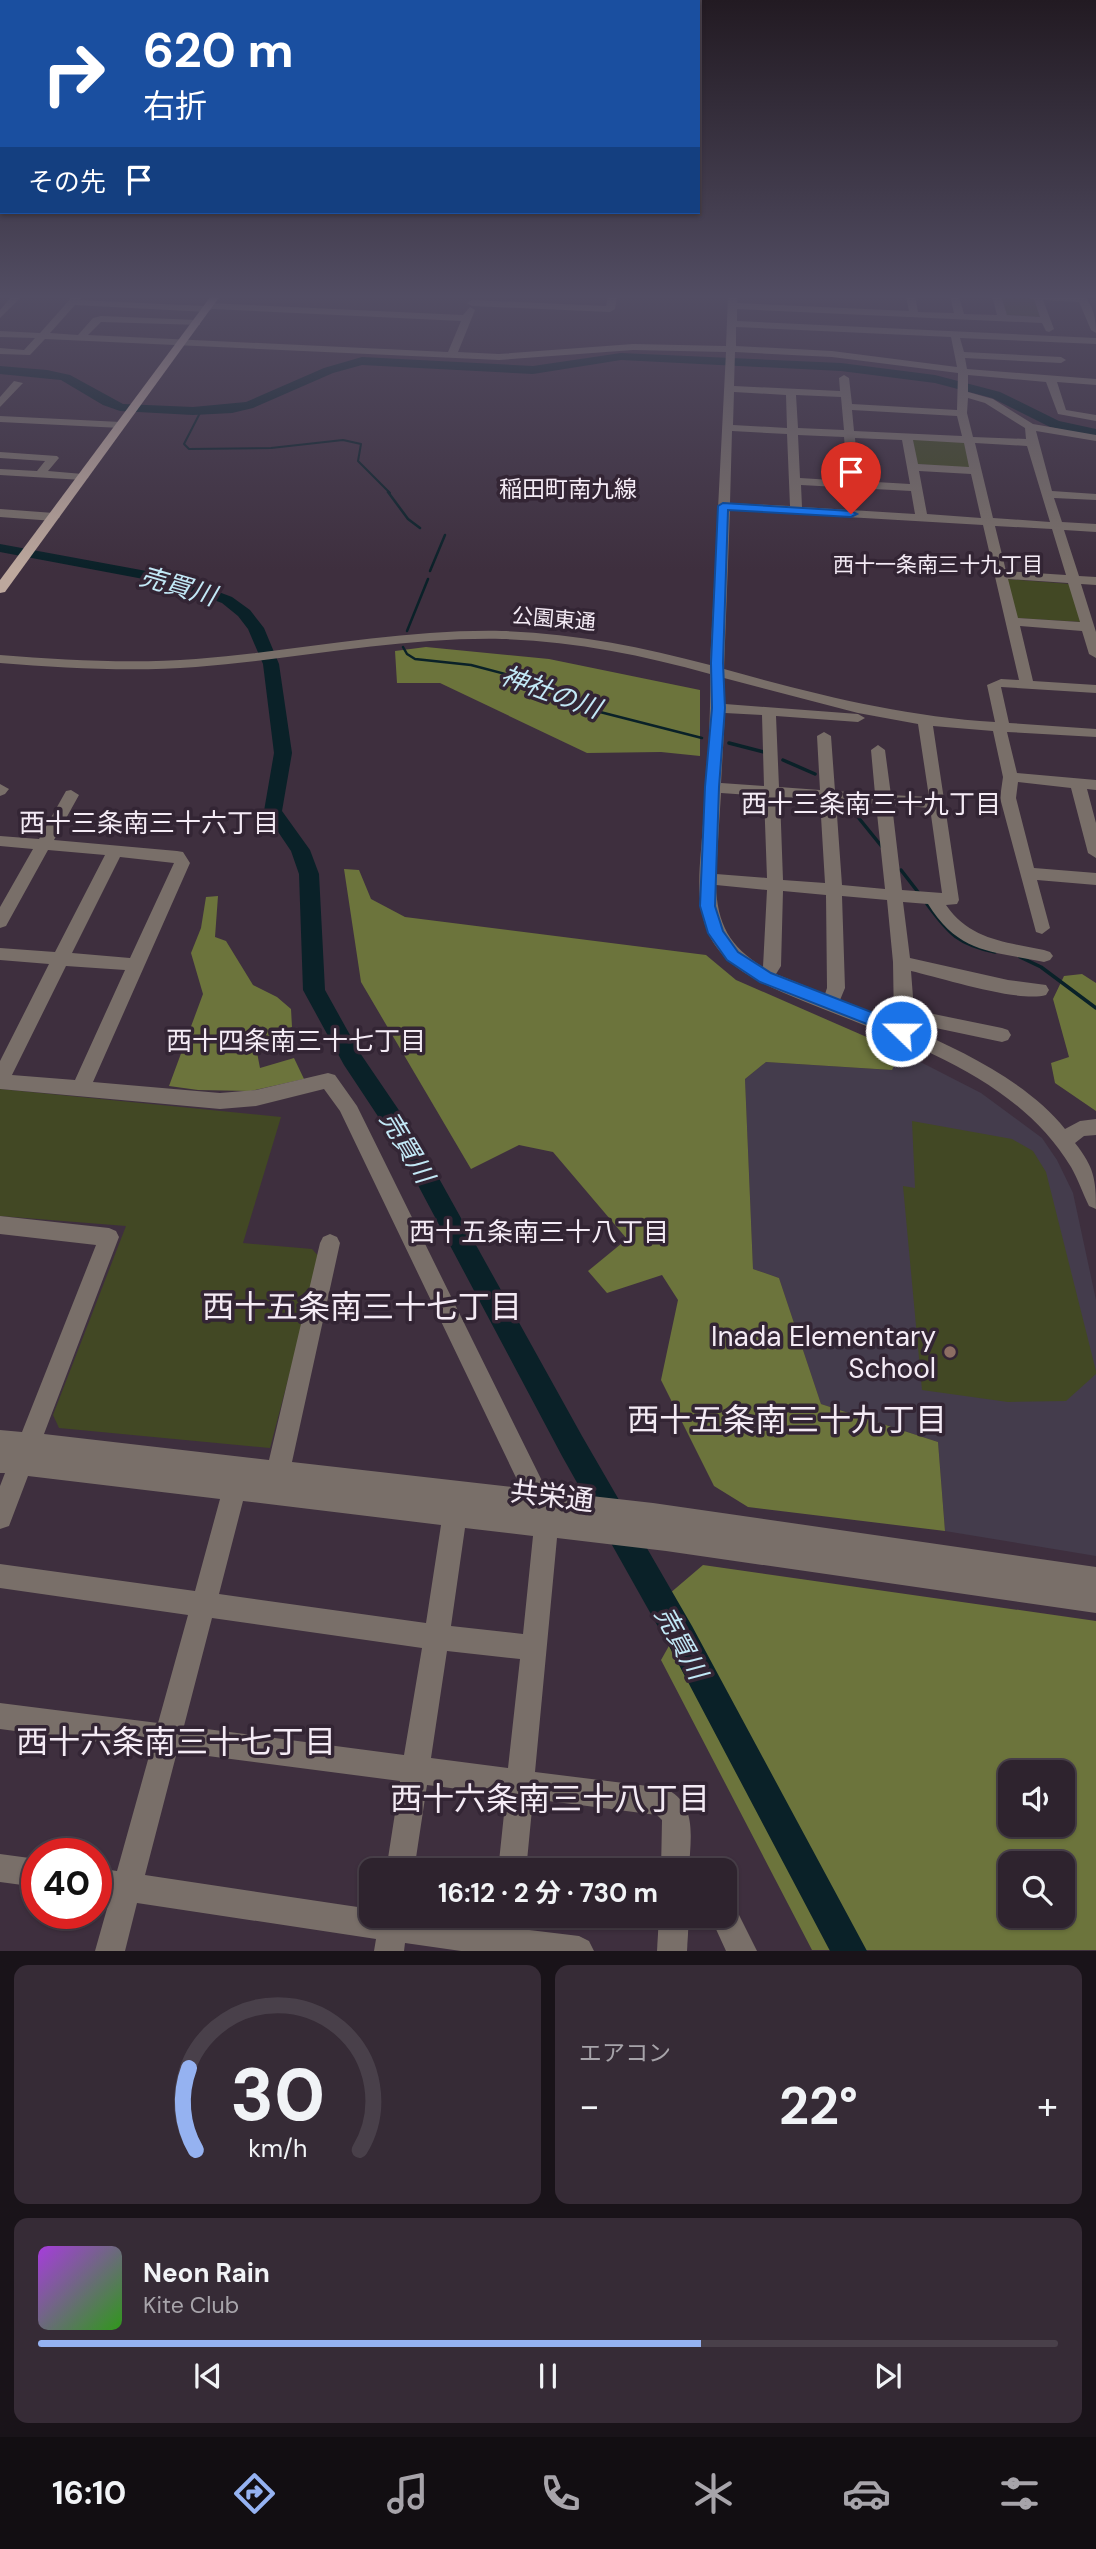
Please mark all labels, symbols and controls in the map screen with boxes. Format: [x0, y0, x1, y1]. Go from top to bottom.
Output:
text: 620 m [143, 18, 294, 82]
icon: right [28, 28, 119, 119]
text: 右折 [143, 85, 207, 127]
icon: arrive [120, 161, 158, 199]
text: その先 [28, 165, 106, 199]
pin [821, 442, 881, 514]
icon: arrive [832, 453, 870, 491]
district label: 稲田町南九線 [499, 474, 637, 504]
district label: 西十一条南三十九丁目 [833, 551, 1043, 579]
water label: 売買川 [136, 559, 223, 614]
street label: 公園東通 [511, 601, 597, 637]
water label: 神社の川 [496, 658, 608, 727]
district label: 西十三条南三十九丁目 [741, 787, 1001, 821]
district label: 西十三条南三十六丁目 [19, 806, 279, 840]
position arrow [864, 994, 938, 1068]
district label: 西十四条南三十七丁目 [166, 1024, 426, 1058]
water label: 売買川 [372, 1105, 443, 1192]
district label: 西十五条南三十八丁目 [409, 1215, 669, 1249]
district label: 西十五条南三十七丁目 [202, 1286, 522, 1328]
place label: Inada Elementary School [711, 1318, 936, 1387]
marker: Inada Elementary School [942, 1344, 958, 1360]
district label: 西十五条南三十九丁目 [627, 1399, 947, 1441]
street label: 共栄通 [508, 1473, 596, 1519]
water label: 売買川 [647, 1601, 716, 1688]
district label: 西十六条南三十七丁目 [16, 1721, 336, 1763]
map controls [998, 1760, 1075, 1928]
button: sound [998, 1760, 1075, 1837]
district label: 西十六条南三十八丁目 [390, 1778, 710, 1820]
speed limit sign: 40 [21, 1838, 112, 1929]
button: search [998, 1851, 1075, 1928]
text: 16:12 · 2 分 · 730 m [438, 1876, 658, 1910]
text: エアコン [579, 2038, 671, 2068]
text: 30 [230, 2049, 325, 2144]
text: 22° [779, 2072, 858, 2140]
text: − [579, 2081, 600, 2131]
text: + [1037, 2081, 1058, 2131]
text: km/h [248, 2132, 307, 2165]
text: Neon Rain [143, 2256, 270, 2290]
text: Kite Club [143, 2290, 239, 2320]
icon: previous [189, 2357, 227, 2395]
icon: pause [529, 2357, 567, 2395]
icon: next [869, 2357, 907, 2395]
icon: directions [230, 2469, 279, 2518]
icon: music [383, 2469, 432, 2518]
icon: phone [536, 2469, 585, 2518]
icon: climate [689, 2469, 738, 2518]
icon: car [842, 2469, 891, 2518]
icon: filters [995, 2469, 1044, 2518]
text: 16:10 [52, 2472, 126, 2514]

